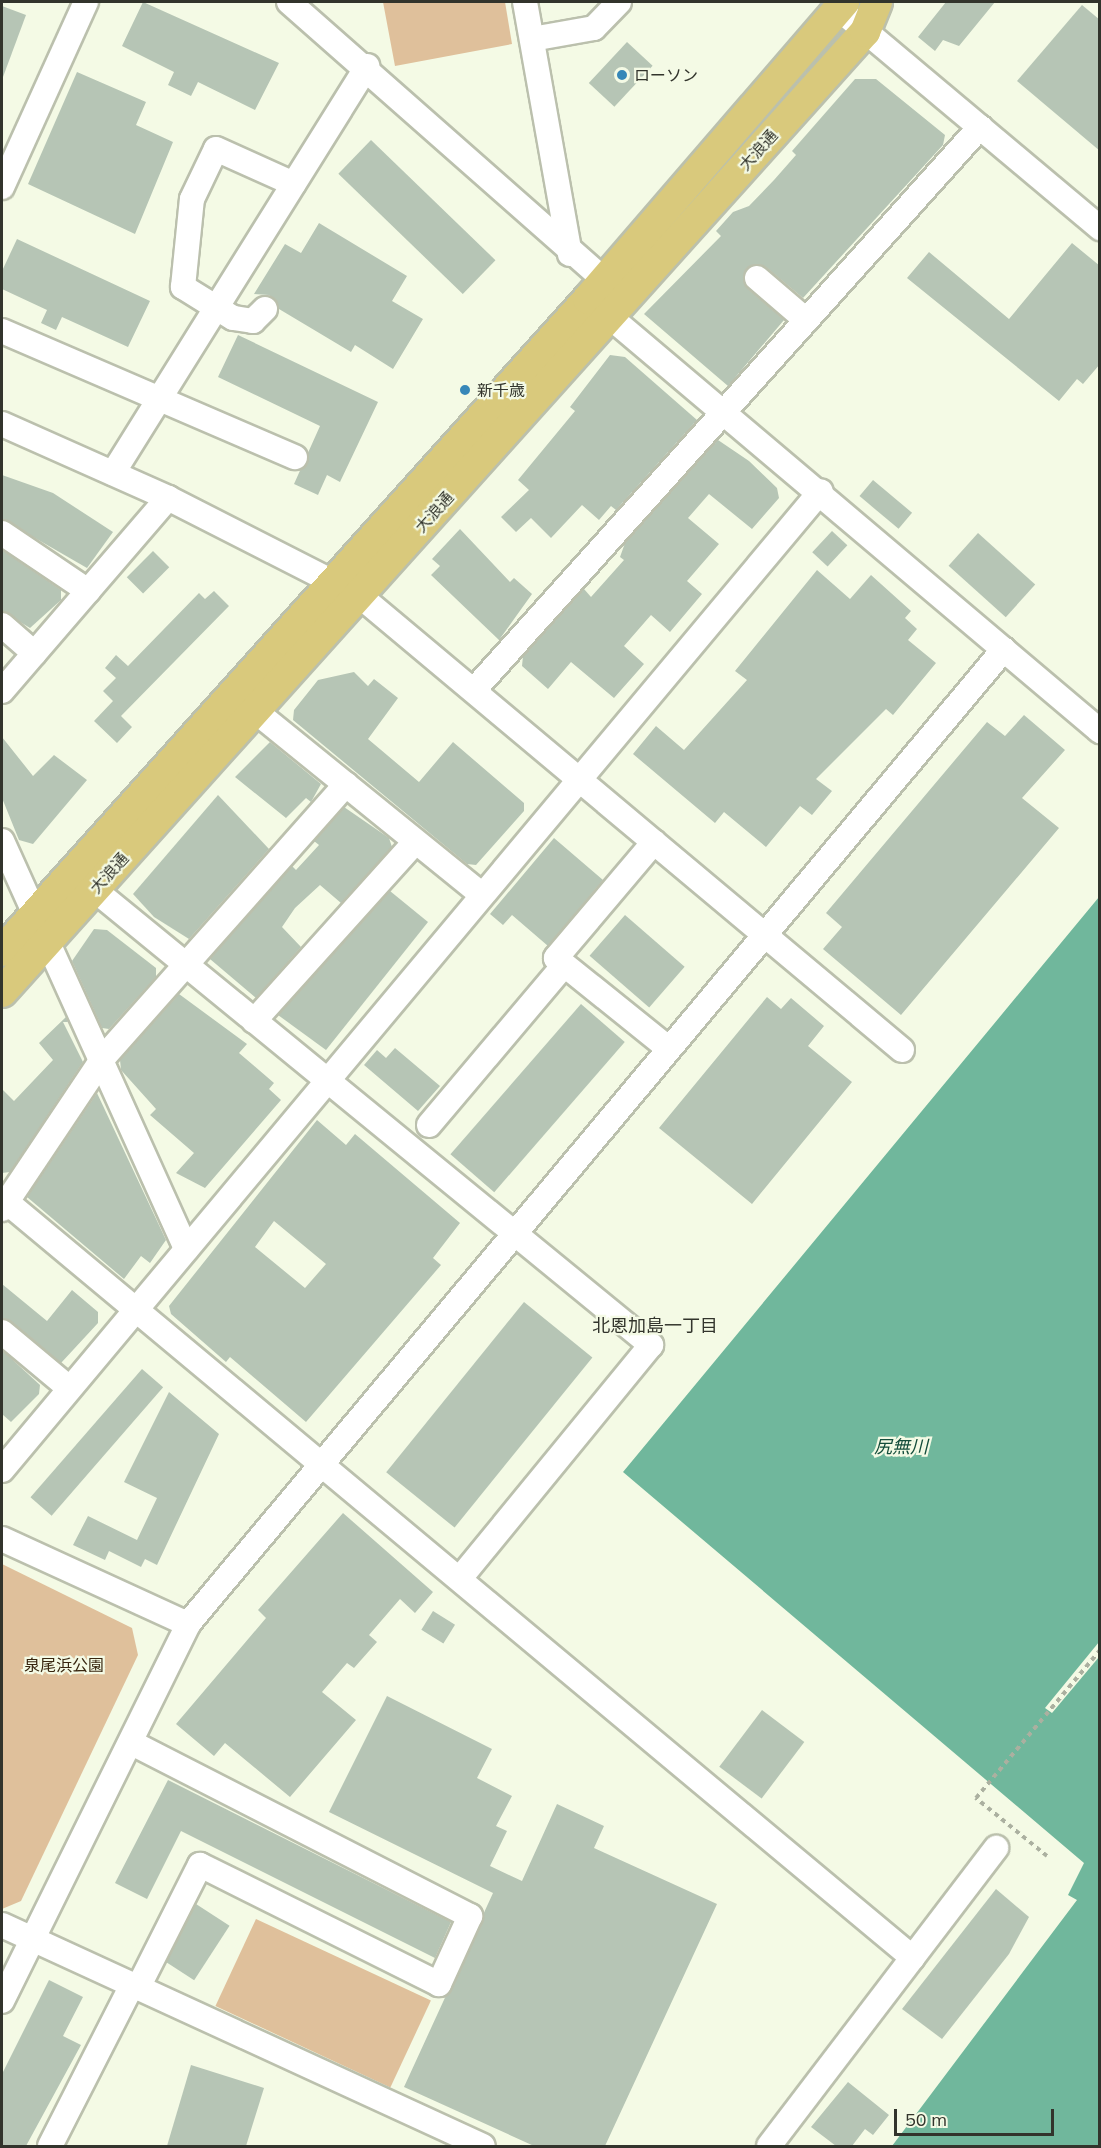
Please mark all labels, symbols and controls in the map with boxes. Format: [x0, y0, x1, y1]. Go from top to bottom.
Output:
place label: ローソン [634, 65, 698, 85]
marker: ローソン [615, 68, 629, 82]
street label: 大浪通 [735, 126, 781, 174]
place label: 新千歳 [477, 380, 525, 400]
marker: 新千歳 [458, 383, 472, 397]
street label: 大浪通 [411, 488, 457, 536]
street label: 大浪通 [86, 849, 132, 897]
district label: 北恩加島一丁目 [592, 1315, 718, 1337]
water label: 尻無川 [874, 1436, 928, 1458]
park label: 泉尾浜公園 [24, 1655, 104, 1675]
scale bar [897, 2097, 1058, 2135]
text: 50 m [905, 2108, 947, 2131]

